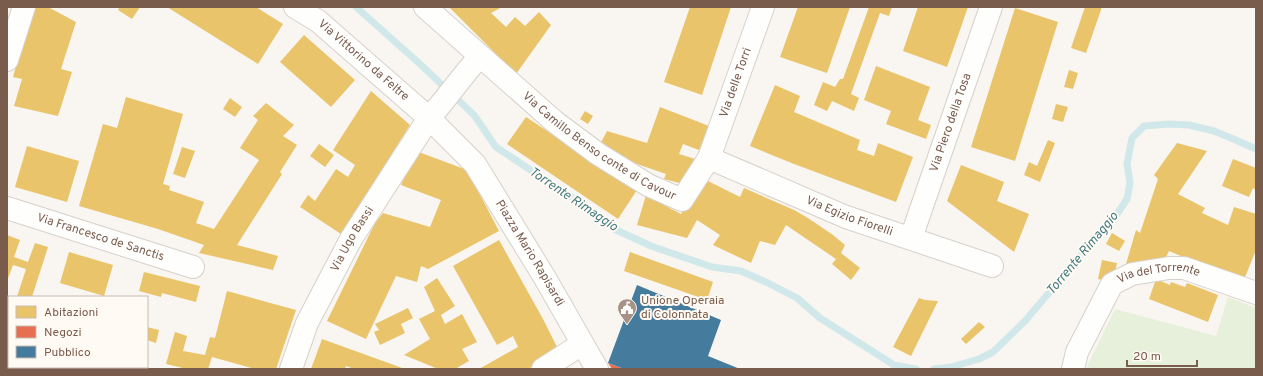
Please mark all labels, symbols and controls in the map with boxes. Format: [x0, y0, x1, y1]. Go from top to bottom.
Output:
street label: Via Vittorino da Feltre [314, 16, 412, 105]
street label: Via delle Torri [716, 46, 756, 120]
street label: Via Piero della Tosa [926, 71, 975, 174]
street label: Via Camillo Benso conte di Cavour [519, 89, 679, 205]
water label: Torrente Rimaggio [526, 164, 620, 236]
street label: Via Egizio Fiorelli [803, 193, 895, 240]
street label: Piazza Mario Rapisardi [491, 197, 568, 309]
street label: Via Ugo Bassi [327, 204, 378, 275]
water label: Torrente Rimaggio [1044, 209, 1122, 299]
street label: Via Francesco de Sanctis [35, 210, 166, 265]
street label: Via del Torrente [1115, 260, 1202, 288]
place label: Unione Operaia di Colonnata [641, 293, 724, 323]
legend [8, 296, 148, 368]
public building icon: Unione Operaia di Colonnata [616, 297, 638, 325]
text: Abitazioni [44, 305, 98, 321]
text: Negozi [44, 325, 82, 341]
scale bar [1127, 342, 1197, 368]
text: Pubblico [44, 345, 91, 361]
text: 20 m [1133, 349, 1161, 365]

